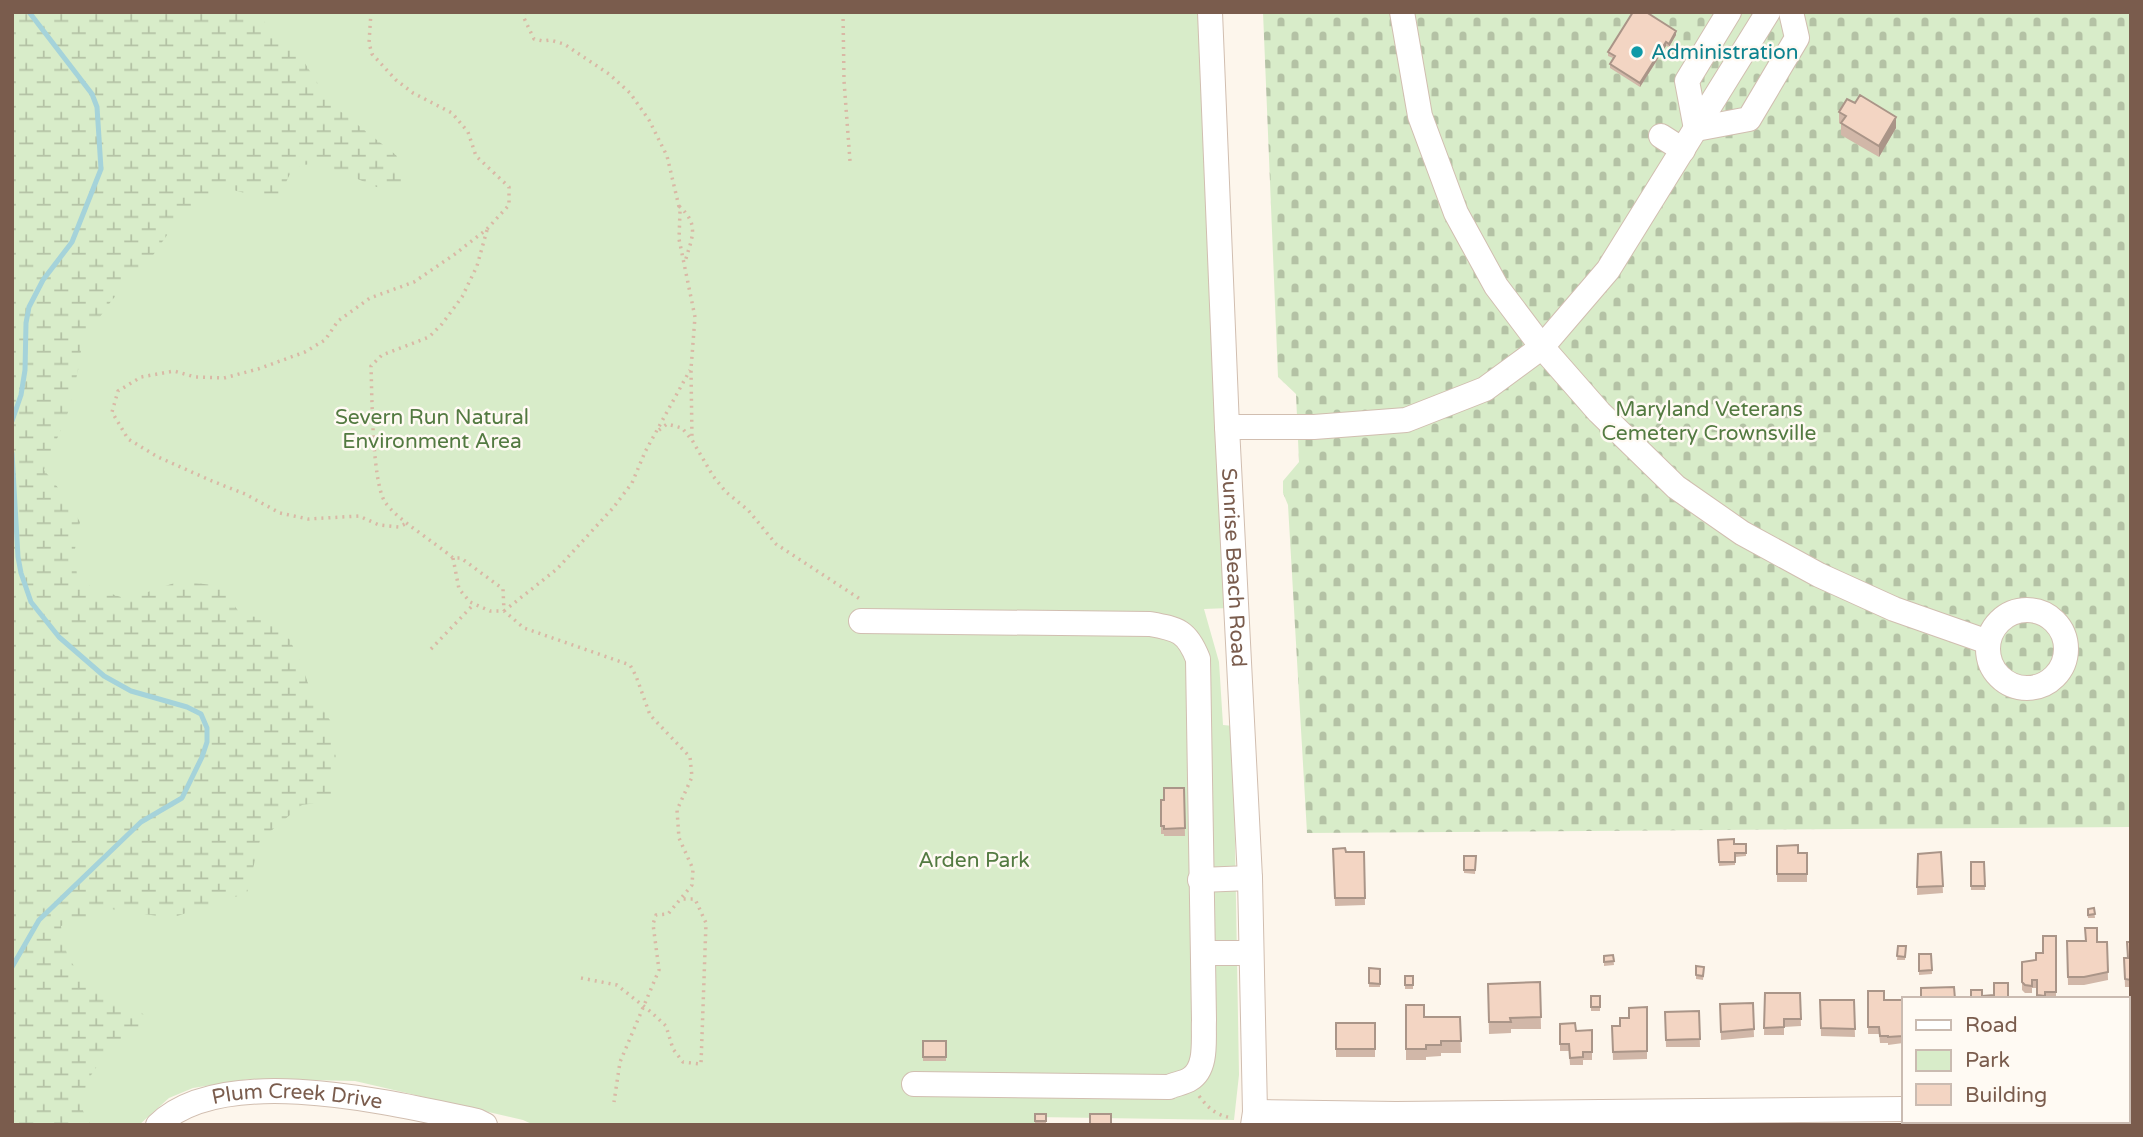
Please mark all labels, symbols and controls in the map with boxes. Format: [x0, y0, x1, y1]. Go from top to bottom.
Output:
place label: Administration [1651, 40, 1799, 65]
marker: Administration [1629, 44, 1645, 60]
park label: Maryland Veterans Cemetery Crownsville [1602, 397, 1816, 446]
park label: Severn Run Natural Environment Area [335, 405, 529, 454]
street label: Sunrise Beach Road [1216, 467, 1251, 668]
park label: Arden Park [918, 848, 1030, 873]
legend [1902, 997, 2129, 1123]
text: Road [1965, 1013, 2018, 1038]
text: Park [1965, 1048, 2010, 1073]
street label: Plum Creek Drive [210, 1079, 384, 1115]
text: Building [1965, 1083, 2047, 1108]

